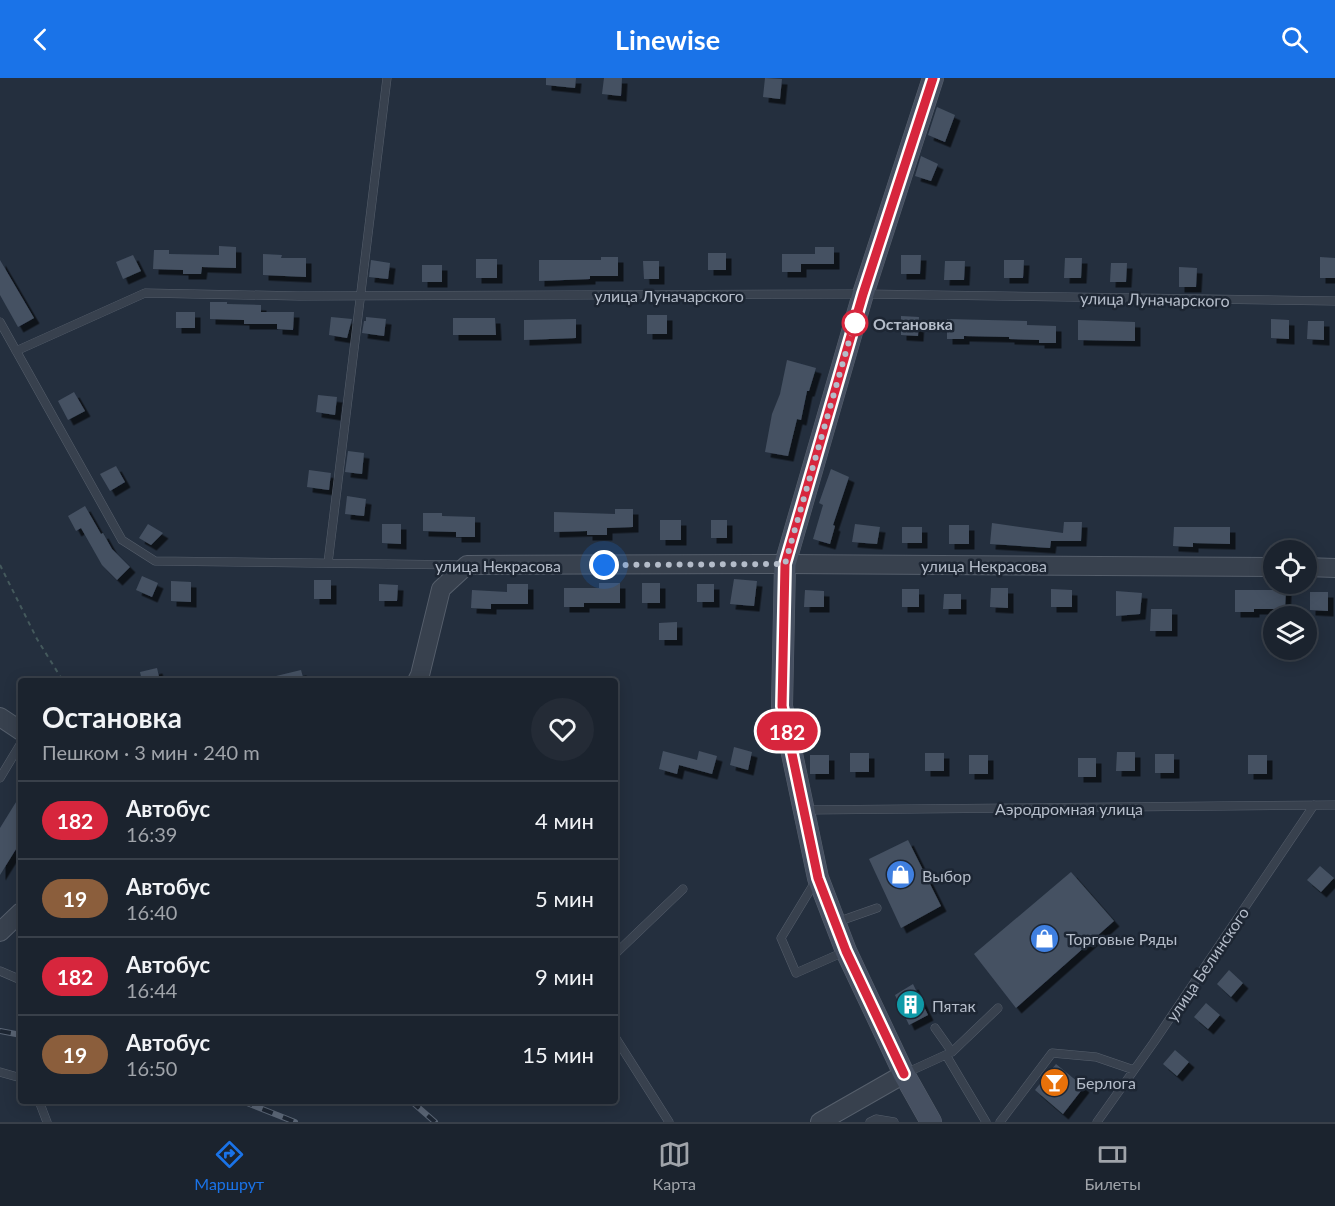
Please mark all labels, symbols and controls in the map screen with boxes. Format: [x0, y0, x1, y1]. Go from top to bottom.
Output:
icon: back [24, 23, 57, 56]
text: Linewise [615, 23, 720, 56]
icon: search [1278, 23, 1311, 56]
street label: улица Луначарского [594, 286, 744, 305]
street label: улица Луначарского [1080, 288, 1230, 310]
marker: Остановка [842, 310, 868, 336]
place label: Остановка [873, 314, 953, 333]
map controls [1263, 540, 1317, 660]
button: locate [1263, 540, 1317, 594]
your location [589, 550, 619, 580]
street label: улица Некрасова [435, 556, 561, 575]
street label: улица Некрасова [921, 556, 1047, 575]
button: layers [1263, 606, 1317, 660]
button: heart [531, 698, 594, 761]
text: Остановка [42, 700, 182, 734]
line badge: 182 [752, 712, 822, 750]
text: 182 [769, 719, 805, 744]
text: Пешком · 3 мин · 240 m [42, 740, 260, 764]
text: Автобус [126, 795, 210, 822]
street label: Аэродромная улица [995, 799, 1143, 818]
text: 4 мин [535, 807, 594, 834]
text: 182 [57, 808, 93, 833]
text: 16:39 [126, 822, 177, 846]
shop icon: Выбор [885, 859, 917, 891]
place label: Выбор [922, 866, 971, 885]
text: Автобус [126, 873, 210, 900]
text: 5 мин [535, 885, 594, 912]
text: 19 [63, 886, 87, 911]
text: 16:40 [126, 900, 177, 924]
street label: улица Белинского [1162, 903, 1252, 1025]
shop icon: Торговые Ряды [1029, 922, 1061, 954]
place label: Торговые Ряды [1066, 929, 1177, 948]
text: Автобус [126, 951, 210, 978]
text: 9 мин [535, 963, 594, 990]
text: 182 [57, 964, 93, 989]
text: 16:44 [126, 978, 177, 1002]
building icon: Пятак [895, 989, 927, 1021]
place label: Пятак [932, 996, 976, 1015]
text: Автобус [126, 1029, 210, 1056]
text: 15 мин [522, 1041, 594, 1068]
text: 19 [63, 1042, 87, 1067]
text: 16:50 [126, 1056, 177, 1080]
bar icon: Берлога [1039, 1066, 1071, 1098]
place label: Берлога [1076, 1073, 1136, 1092]
tab: Маршрут [194, 1138, 264, 1193]
tab: Карта [653, 1138, 696, 1193]
tab: Билеты [1084, 1138, 1141, 1193]

